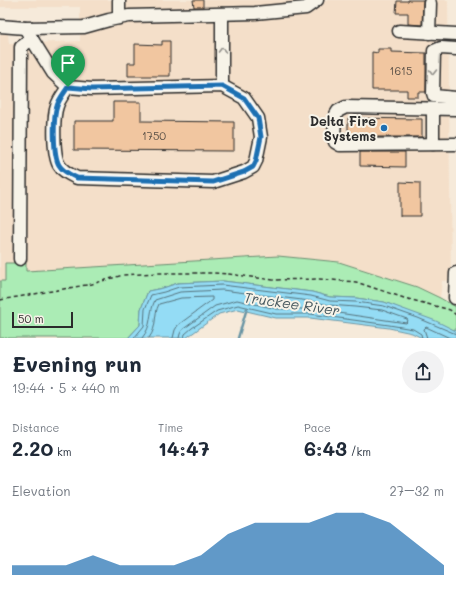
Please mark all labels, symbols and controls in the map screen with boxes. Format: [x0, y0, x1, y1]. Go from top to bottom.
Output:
pin [51, 46, 85, 87]
one-way arrow [218, 47, 226, 53]
icon: arrive [57, 52, 79, 74]
house number: 1615 [390, 63, 412, 78]
one-way arrow [429, 69, 437, 75]
place label: Delta Fire Systems [310, 112, 376, 145]
marker: Delta Fire Systems [379, 123, 389, 133]
house number: 1750 [142, 128, 166, 143]
water label: Truckee River [243, 287, 341, 320]
scale bar [12, 310, 73, 329]
text: 50 m [18, 311, 44, 326]
text: Evening run [12, 349, 142, 378]
button: share [402, 351, 444, 393]
text: 19:44 · 5 × 440 m [12, 379, 120, 396]
text: Distance [12, 420, 59, 435]
text: Time [158, 420, 183, 435]
text: Pace [304, 420, 331, 435]
text: 2.20 [12, 435, 53, 461]
text: 14:47 [158, 435, 210, 461]
text: 6:43 [304, 435, 347, 461]
text: km [53, 444, 72, 459]
text: /km [347, 444, 371, 459]
text: Elevation [12, 482, 70, 499]
text: 27–32 m [390, 482, 444, 499]

